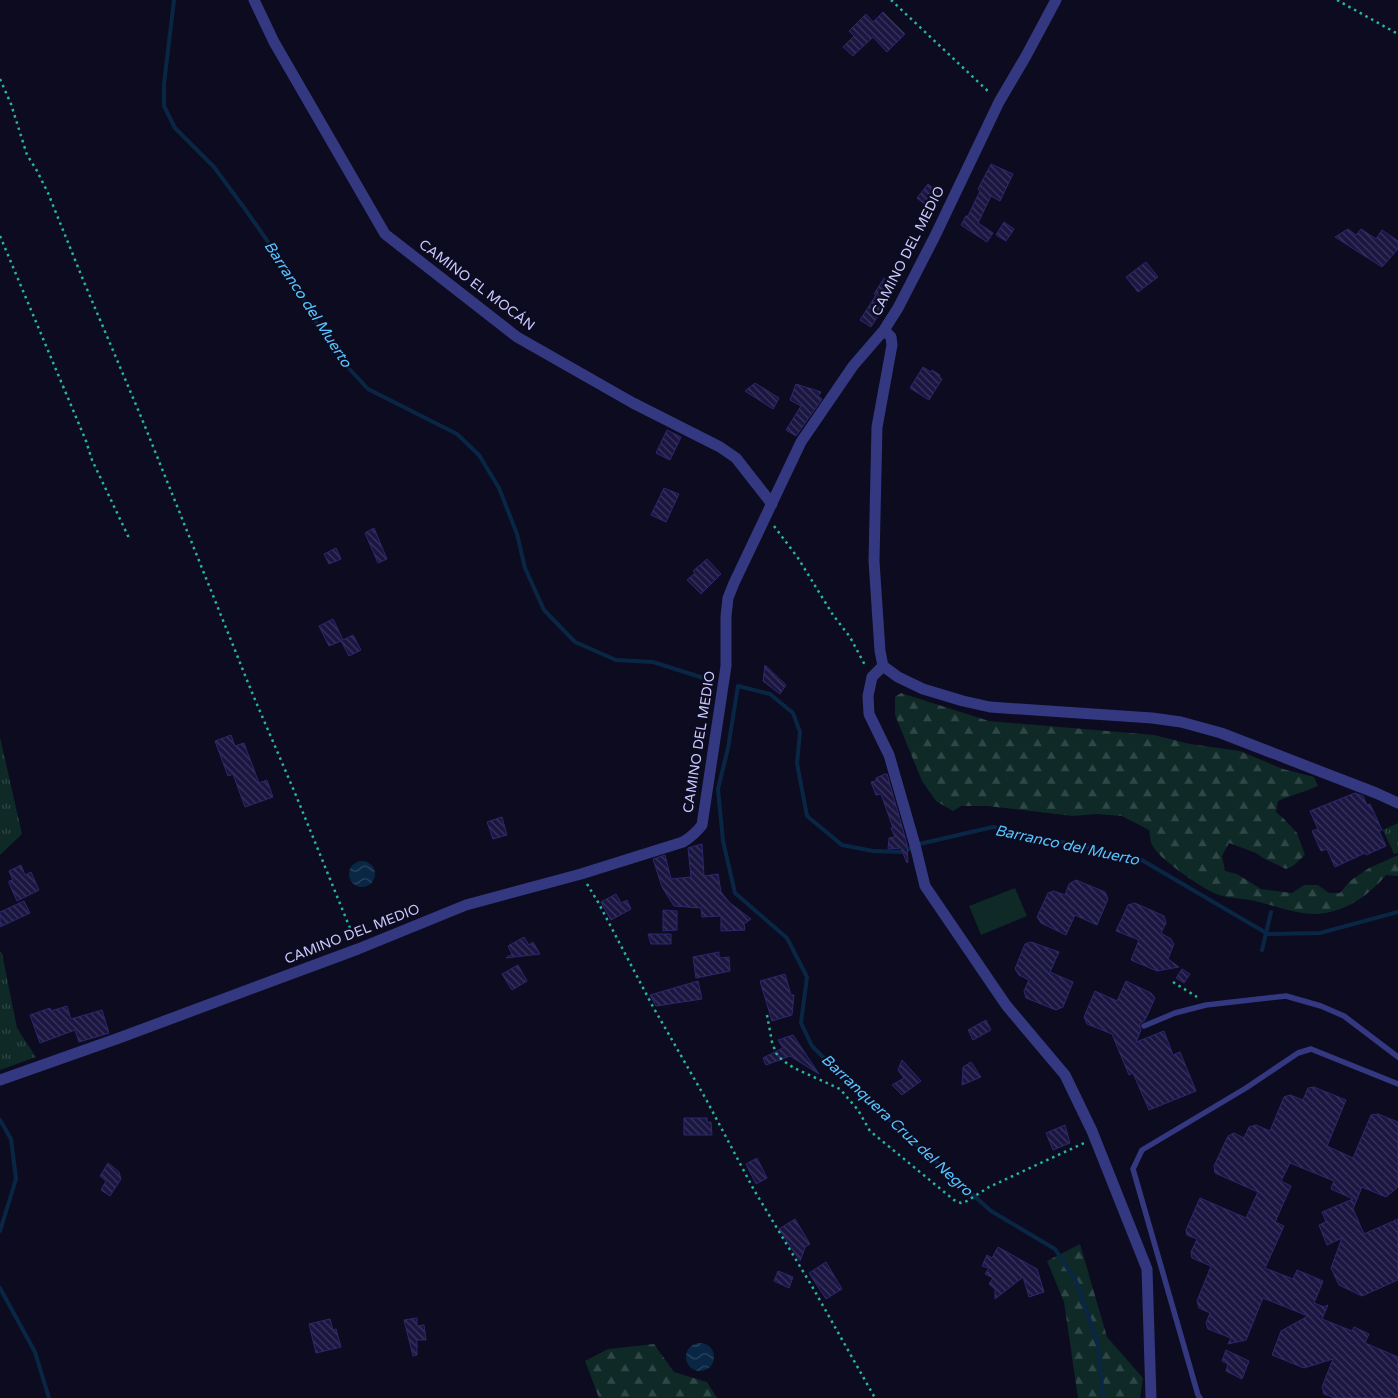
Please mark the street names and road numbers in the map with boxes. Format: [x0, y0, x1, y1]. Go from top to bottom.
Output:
street label: CAMINO DEL MEDIO [868, 183, 948, 319]
street label: CAMINO EL MOCÁN [416, 236, 538, 334]
street label: CAMINO DEL MEDIO [679, 670, 719, 814]
street label: CAMINO DEL MEDIO [282, 900, 422, 968]

